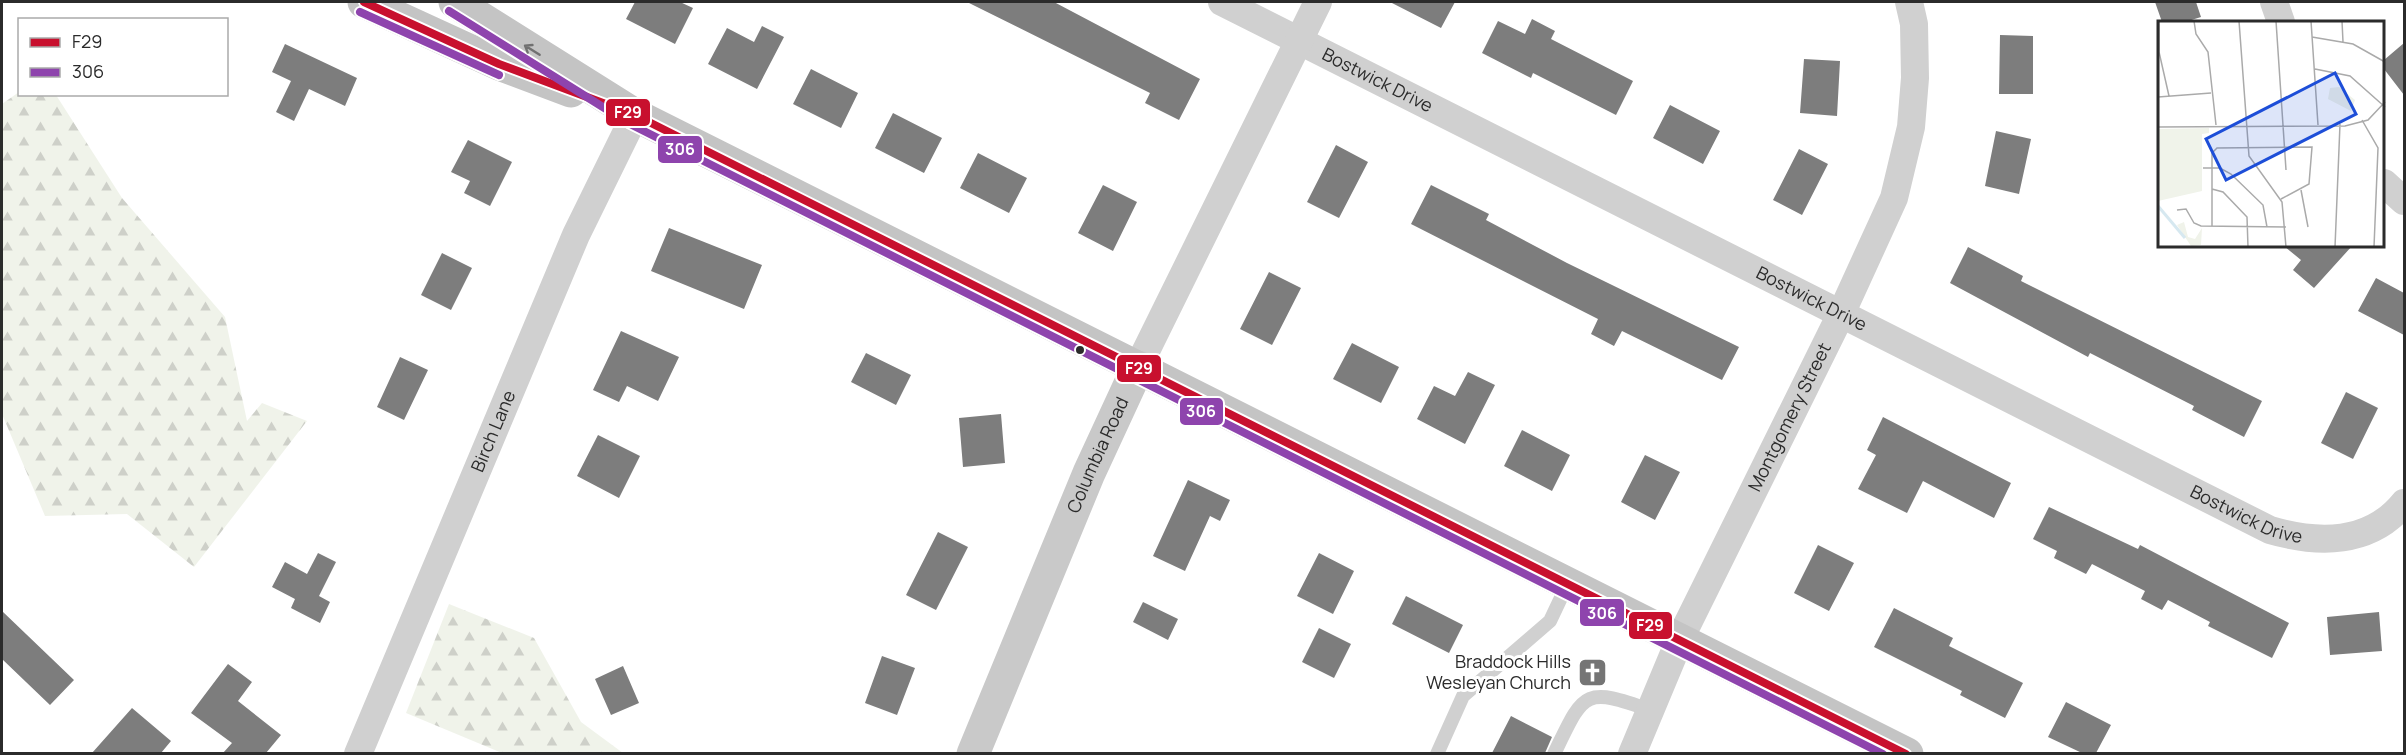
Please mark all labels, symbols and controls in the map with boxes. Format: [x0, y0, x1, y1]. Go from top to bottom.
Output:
legend [18, 18, 228, 96]
inset map [2158, 21, 2385, 248]
text: F29 [72, 29, 103, 53]
street label: Bostwick Drive [1318, 41, 1437, 117]
one-way arrow [524, 43, 541, 55]
text: 306 [72, 59, 104, 83]
line badge: F29 [605, 98, 651, 127]
text: F29 [614, 101, 642, 123]
line badge: 306 [657, 135, 703, 164]
text: 306 [665, 138, 695, 160]
street label: Bostwick Drive [1752, 260, 1871, 336]
street label: Montgomery Street [1742, 338, 1836, 495]
unlabelled marker [1074, 344, 1086, 356]
line badge: F29 [1116, 354, 1162, 383]
text: F29 [1125, 357, 1153, 379]
street label: Birch Lane [465, 387, 520, 475]
street label: Columbia Road [1061, 393, 1134, 516]
line badge: 306 [1179, 397, 1224, 426]
text: 306 [1186, 400, 1216, 422]
street label: Bostwick Drive [2186, 479, 2304, 548]
line badge: 306 [1579, 598, 1625, 627]
text: 306 [1587, 602, 1617, 624]
line badge: F29 [1628, 611, 1673, 640]
text: F29 [1636, 614, 1664, 636]
place label: Braddock Hills Wesleyan Church [1426, 649, 1571, 694]
church icon: Braddock Hills Wesleyan Church [1576, 656, 1608, 688]

